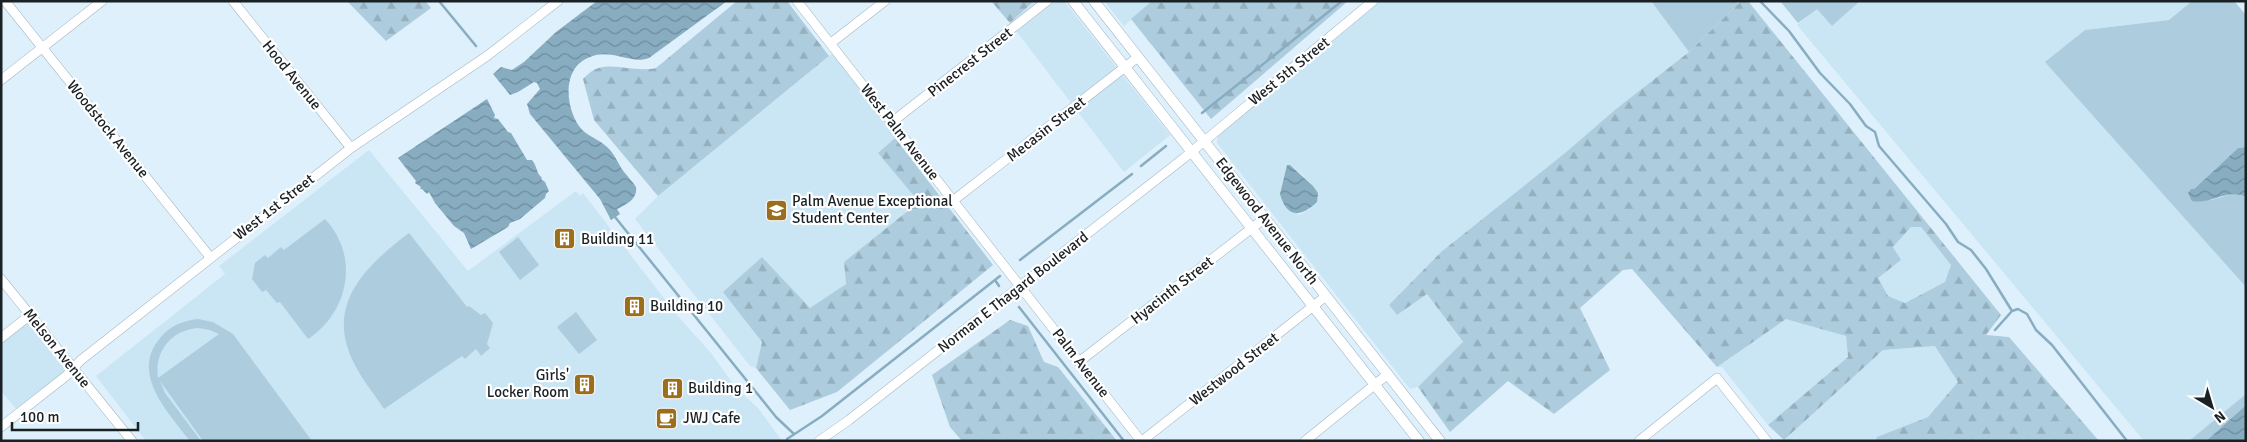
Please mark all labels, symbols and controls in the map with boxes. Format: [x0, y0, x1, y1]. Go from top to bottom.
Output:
street label: Pinecrest Street [924, 23, 1016, 101]
street label: West 5th Street [1245, 33, 1333, 109]
street label: Hood Avenue [259, 37, 325, 113]
street label: Woodstock Avenue [63, 77, 153, 181]
street label: West Palm Avenue [857, 80, 943, 184]
street label: Mecasin Street [1003, 93, 1089, 165]
street label: Edgewood Avenue North [1212, 154, 1322, 288]
street label: West 1st Street [230, 170, 318, 244]
place label: Palm Avenue Exceptional Student Center [792, 192, 953, 227]
school or university icon: Palm Avenue Exceptional Student Center [764, 198, 788, 222]
building icon: Building 11 [553, 227, 577, 251]
street label: Norman E Thagard Boulevard [934, 228, 1092, 356]
place label: Building 11 [581, 230, 654, 248]
street label: Hyacinth Street [1127, 252, 1217, 328]
building icon: Building 10 [622, 294, 646, 318]
place label: Building 10 [650, 297, 723, 315]
street label: Melson Avenue [20, 305, 94, 391]
street label: Palm Avenue [1049, 325, 1113, 401]
street label: Westwood Street [1186, 329, 1282, 409]
place label: Girls' Locker Room [487, 366, 569, 401]
building icon: Girls' Locker Room [573, 372, 597, 396]
building icon: Building 1 [660, 376, 684, 400]
place label: Building 1 [688, 379, 753, 397]
north arrow [2187, 382, 2237, 432]
scale bar [12, 400, 139, 432]
cafe icon: JWJ Cafe [655, 406, 679, 430]
text: N [2211, 407, 2229, 427]
text: 100 m [20, 408, 60, 426]
place label: JWJ Cafe [683, 409, 741, 427]

